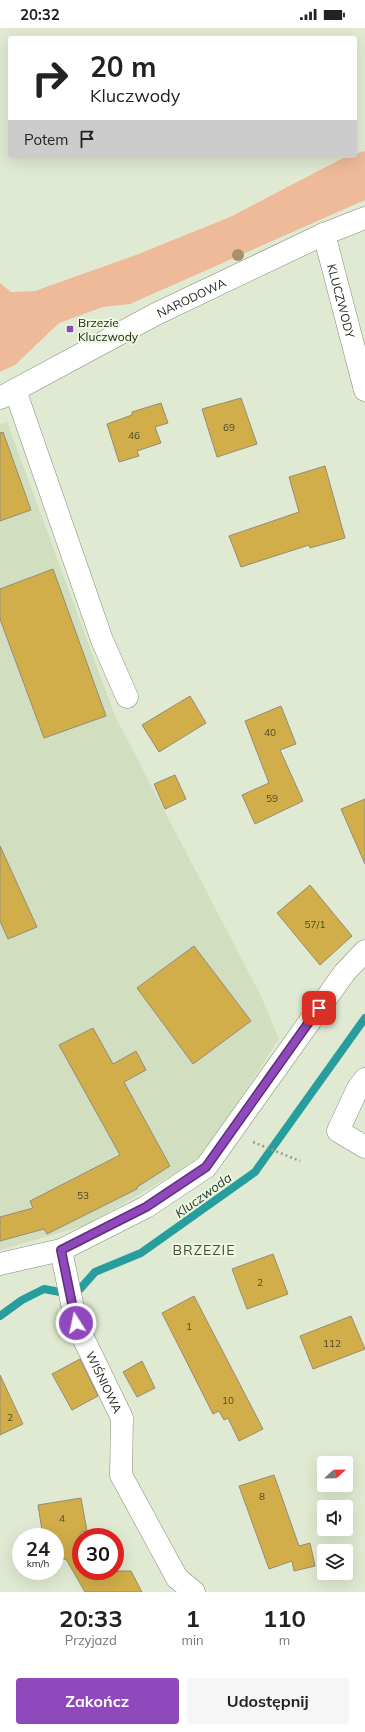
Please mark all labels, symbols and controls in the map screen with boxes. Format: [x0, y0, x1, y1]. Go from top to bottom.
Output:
text: 20:32 [20, 5, 60, 24]
text: 20 m [90, 49, 156, 84]
icon: right [24, 52, 76, 104]
text: Kluczwody [90, 84, 180, 107]
icon: arrive [76, 128, 98, 150]
text: Potem [24, 130, 68, 149]
street label: KLUCZWODY [325, 262, 359, 340]
street label: NARODOWA [154, 274, 228, 320]
place label: Brzezie Kluczwody [78, 315, 139, 344]
marker: Brzezie Kluczwody [65, 324, 75, 334]
house number: 69 [223, 421, 235, 434]
house number: 46 [128, 429, 140, 442]
house number: 40 [264, 726, 276, 739]
house number: 59 [266, 792, 278, 805]
house number: 57/1 [305, 918, 325, 931]
pin [302, 991, 336, 1025]
icon: arrive [308, 997, 330, 1019]
water label: Kluczwoda [172, 1169, 235, 1221]
house number: 53 [77, 1189, 89, 1202]
district label: BRZEZIE [173, 1241, 235, 1259]
house number: 2 [257, 1276, 263, 1289]
position arrow [55, 1302, 97, 1344]
house number: 1 [186, 1320, 192, 1333]
house number: 112 [323, 1337, 341, 1350]
street label: WIŚNIOWA [83, 1349, 126, 1415]
house number: 10 [222, 1394, 234, 1407]
house number: 2 [7, 1411, 13, 1424]
north arrow [317, 1456, 353, 1492]
map controls [317, 1456, 353, 1580]
house number: 8 [259, 1490, 265, 1503]
button: sound [317, 1500, 353, 1536]
house number: 4 [59, 1512, 65, 1525]
speed limit sign: 30 [72, 1528, 124, 1580]
text: 24 [26, 1536, 50, 1561]
button: layers [317, 1544, 353, 1580]
text: km/h [27, 1557, 49, 1570]
text: 20:33 [59, 1603, 123, 1633]
text: 1 [185, 1603, 200, 1633]
text: 110 [263, 1603, 306, 1633]
text: Przyjazd [65, 1632, 117, 1648]
text: min [182, 1632, 204, 1648]
text: m [279, 1632, 290, 1648]
button: Zakończ [16, 1678, 179, 1724]
button: Udostępnij [187, 1678, 349, 1724]

